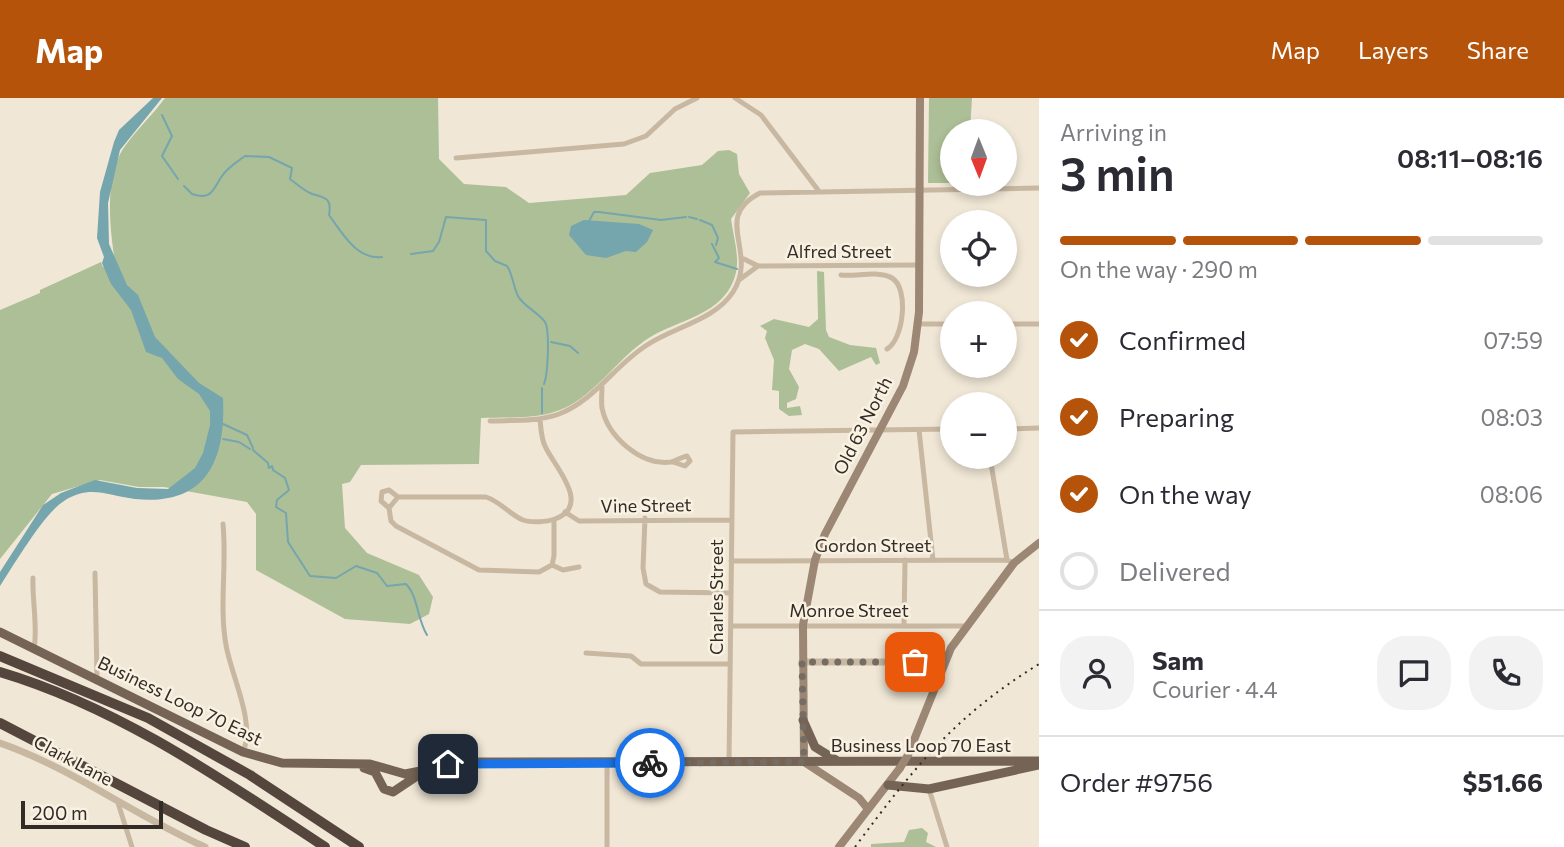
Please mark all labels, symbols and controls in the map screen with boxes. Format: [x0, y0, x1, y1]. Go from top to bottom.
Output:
text: Map [35, 29, 103, 70]
text: Map [1271, 35, 1320, 64]
text: Layers [1358, 35, 1429, 64]
text: Share [1467, 35, 1529, 64]
text: Arriving in [1060, 118, 1167, 146]
north arrow [940, 119, 1017, 196]
map controls [940, 119, 1017, 469]
text: 08:11–08:16 [1397, 142, 1543, 173]
text: 3 min [1060, 144, 1175, 200]
button: locate [940, 210, 1017, 287]
street label: Alfred Street [786, 240, 892, 262]
text: On the way · 290 m [1060, 255, 1258, 283]
button: + [940, 301, 1017, 378]
icon: check [1060, 321, 1098, 359]
text: Confirmed [1119, 324, 1246, 355]
text: 07:59 [1483, 326, 1543, 354]
street label: Old 63 North [828, 373, 896, 478]
button: − [940, 392, 1017, 469]
icon: check [1060, 398, 1098, 436]
text: Preparing [1119, 401, 1234, 432]
text: 08:03 [1481, 403, 1543, 431]
icon: check [1060, 475, 1098, 513]
text: On the way [1119, 478, 1252, 509]
text: 08:06 [1480, 480, 1543, 508]
street label: Vine Street [600, 493, 692, 517]
street label: Gordon Street [815, 534, 931, 556]
street label: Charles Street [705, 539, 727, 655]
text: Delivered [1119, 555, 1230, 586]
street label: Monroe Street [789, 599, 909, 621]
pin [885, 632, 945, 692]
button: person [1060, 636, 1134, 710]
button: chat [1377, 636, 1451, 710]
button: phone [1469, 636, 1543, 710]
icon: bag [896, 643, 934, 681]
text: Sam [1152, 644, 1204, 675]
street label: Business Loop 70 East [95, 651, 266, 750]
text: Courier · 4.4 [1152, 675, 1278, 703]
courier [615, 728, 685, 798]
street label: Clark Lane [30, 730, 117, 790]
pin [418, 734, 478, 794]
street label: Business Loop 70 East [831, 734, 1011, 756]
icon: bike [631, 744, 669, 782]
icon: home [429, 745, 467, 783]
text: Order #9756 [1060, 766, 1213, 797]
text: $51.66 [1463, 766, 1543, 797]
scale bar [21, 798, 163, 830]
text: 200 m [32, 801, 88, 824]

